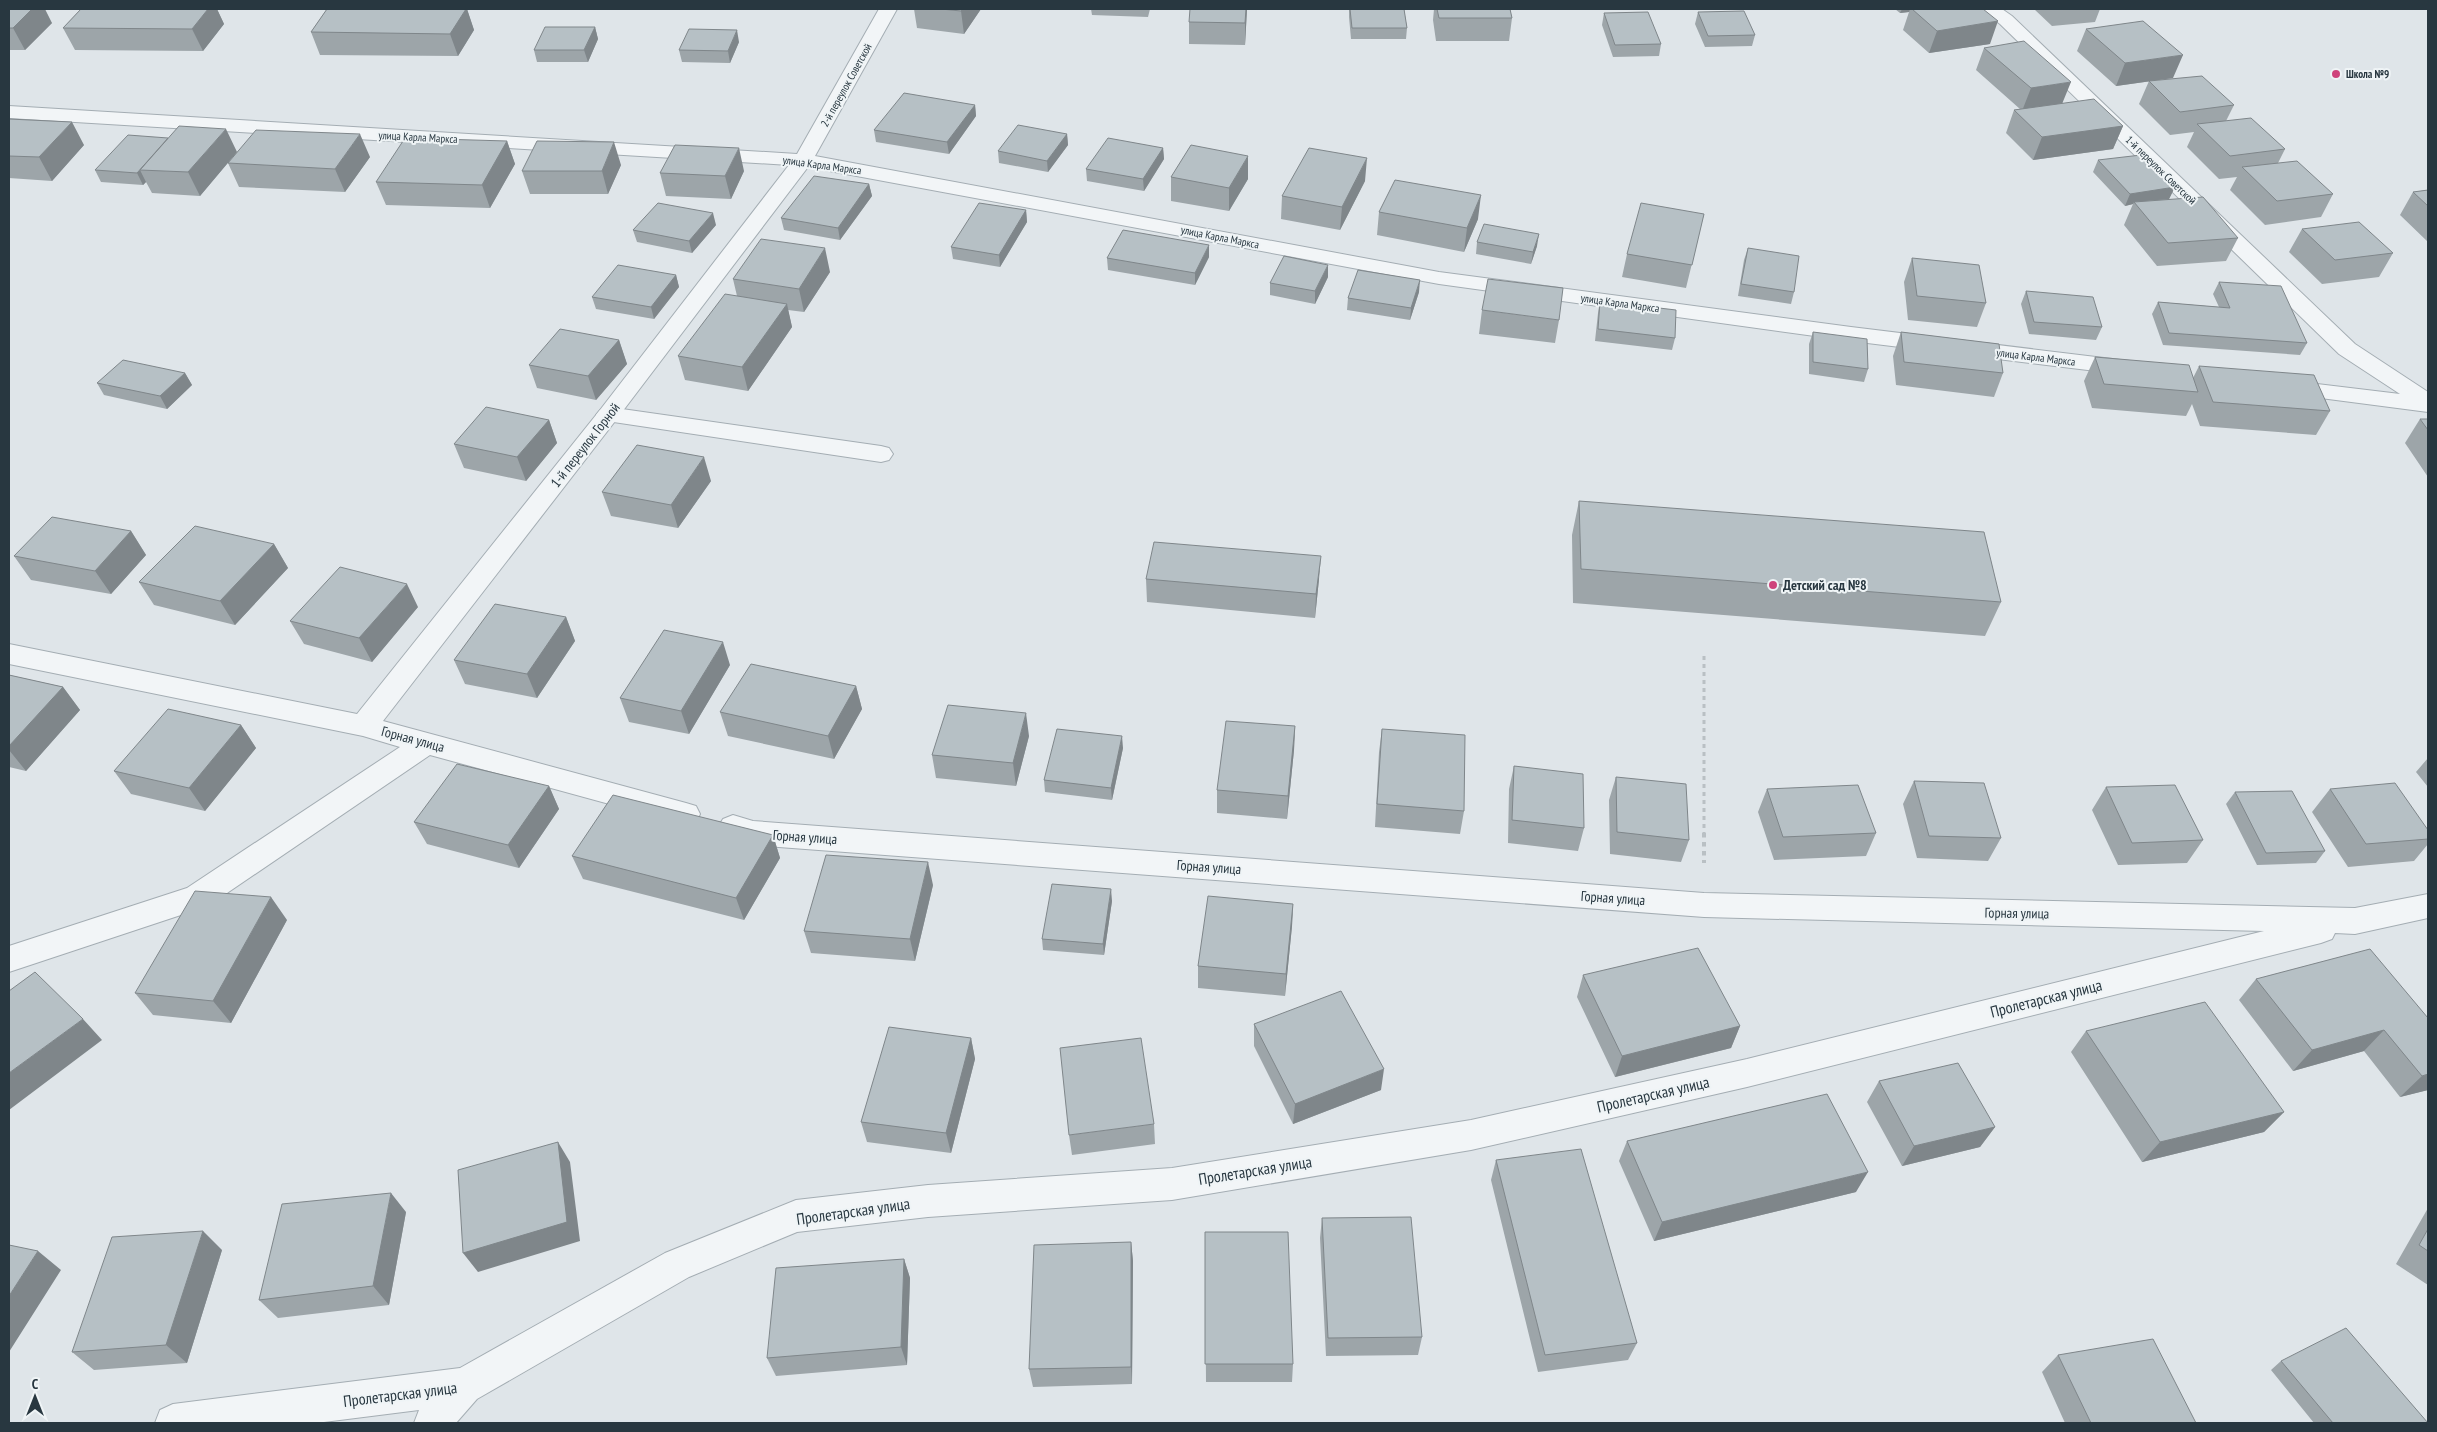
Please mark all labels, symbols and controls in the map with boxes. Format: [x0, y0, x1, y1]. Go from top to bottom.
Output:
street label: 2-й переулок Советской [817, 41, 875, 129]
place label: Школа №9 [2346, 67, 2389, 81]
marker: Школа №9 [2330, 68, 2342, 80]
street label: улица Карла Маркса [378, 128, 458, 146]
street label: 1-й переулок Советской [2123, 133, 2199, 207]
street label: улица Карла Маркса [782, 153, 862, 177]
street label: улица Карла Маркса [1180, 223, 1260, 251]
street label: улица Карла Маркса [1580, 291, 1660, 315]
street label: улица Карла Маркса [1996, 345, 2076, 369]
street label: 1-й переулок Горной [546, 399, 624, 491]
place label: Детский сад №8 [1783, 576, 1867, 594]
marker: Детский сад №8 [1767, 579, 1779, 591]
street label: Горная улица [379, 722, 447, 756]
street label: Горная улица [772, 826, 838, 848]
street label: Горная улица [1176, 856, 1242, 878]
street label: Горная улица [1580, 887, 1646, 909]
street label: Горная улица [1985, 903, 2049, 923]
street label: Пролетарская улица [1988, 974, 2104, 1022]
street label: Пролетарская улица [1595, 1071, 1711, 1117]
street label: Пролетарская улица [1197, 1151, 1313, 1189]
street label: Пролетарская улица [795, 1193, 911, 1229]
north arrow [10, 1372, 60, 1422]
text: С [32, 1375, 39, 1393]
street label: Пролетарская улица [342, 1377, 458, 1411]

